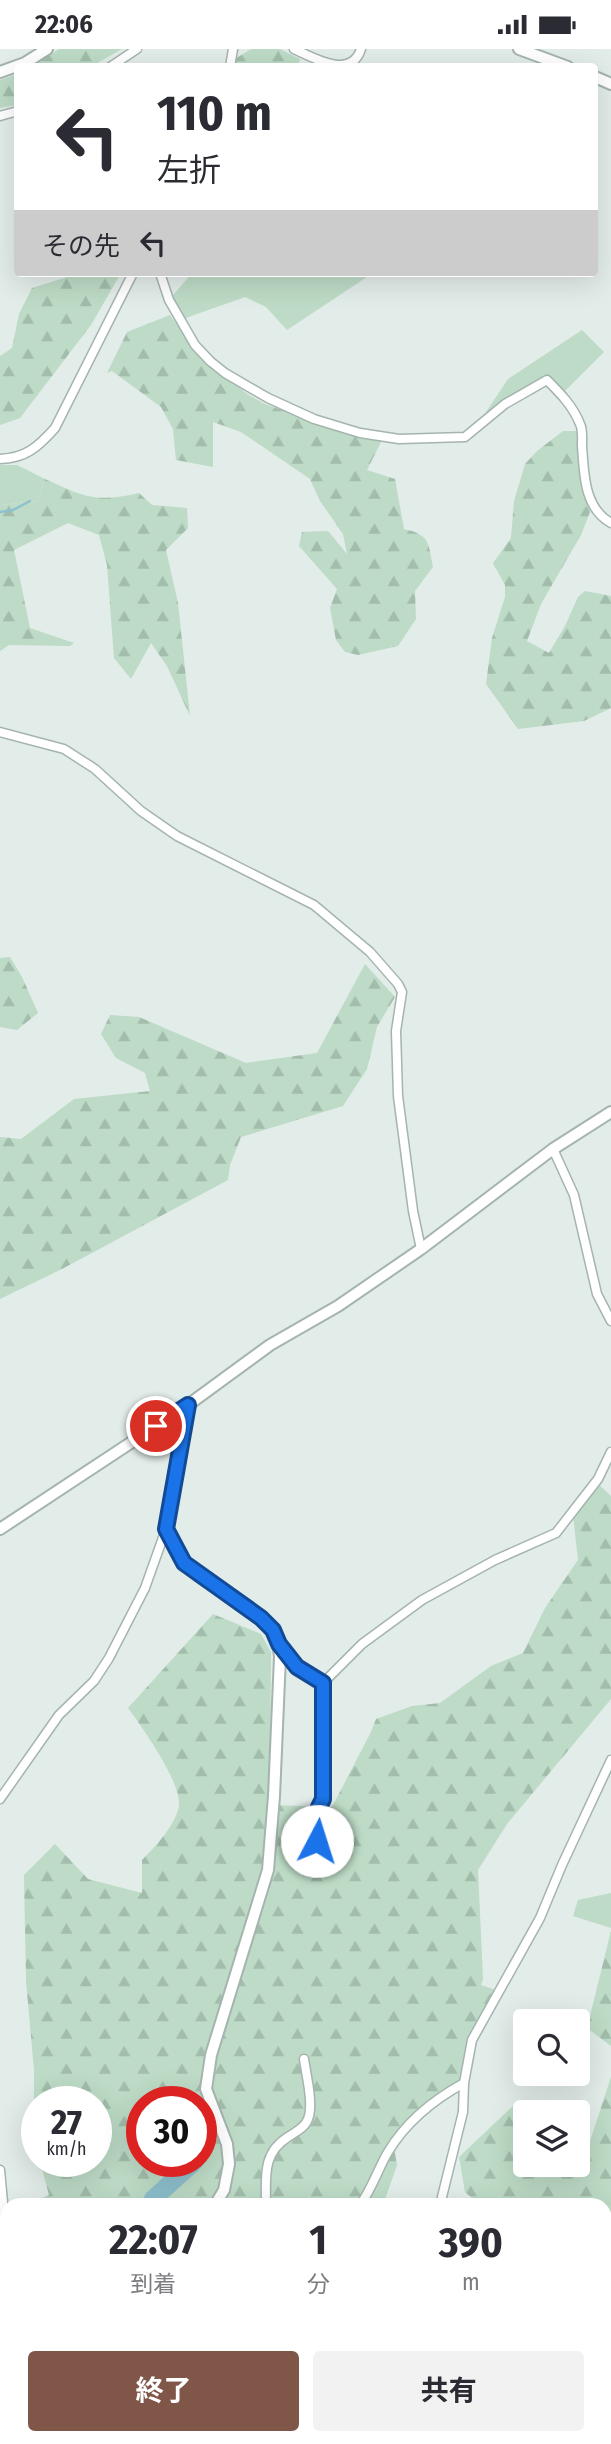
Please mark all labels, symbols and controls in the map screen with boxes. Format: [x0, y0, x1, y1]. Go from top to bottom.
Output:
text: 22:06 [35, 9, 93, 40]
text: 110 m [157, 84, 272, 143]
icon: left [42, 91, 133, 182]
text: 左折 [157, 151, 221, 189]
icon: left [134, 224, 172, 262]
text: その先 [42, 231, 120, 262]
pin [126, 1396, 186, 1456]
icon: arrive [137, 1407, 175, 1445]
position arrow [280, 1804, 354, 1878]
map controls [513, 2009, 590, 2177]
button: search [513, 2009, 590, 2086]
speed limit sign: 30 [126, 2086, 217, 2177]
button: layers [513, 2100, 590, 2177]
text: 27 [51, 2101, 82, 2143]
text: km/h [46, 2138, 87, 2160]
text: 22:07 [109, 2215, 198, 2265]
text: 1 [309, 2215, 327, 2265]
text: 390 [439, 2218, 503, 2268]
text: m [462, 2268, 480, 2296]
text: 到着 [130, 2270, 176, 2298]
text: 分 [307, 2270, 330, 2298]
button: 終了 [28, 2351, 299, 2431]
button: 共有 [313, 2351, 584, 2431]

